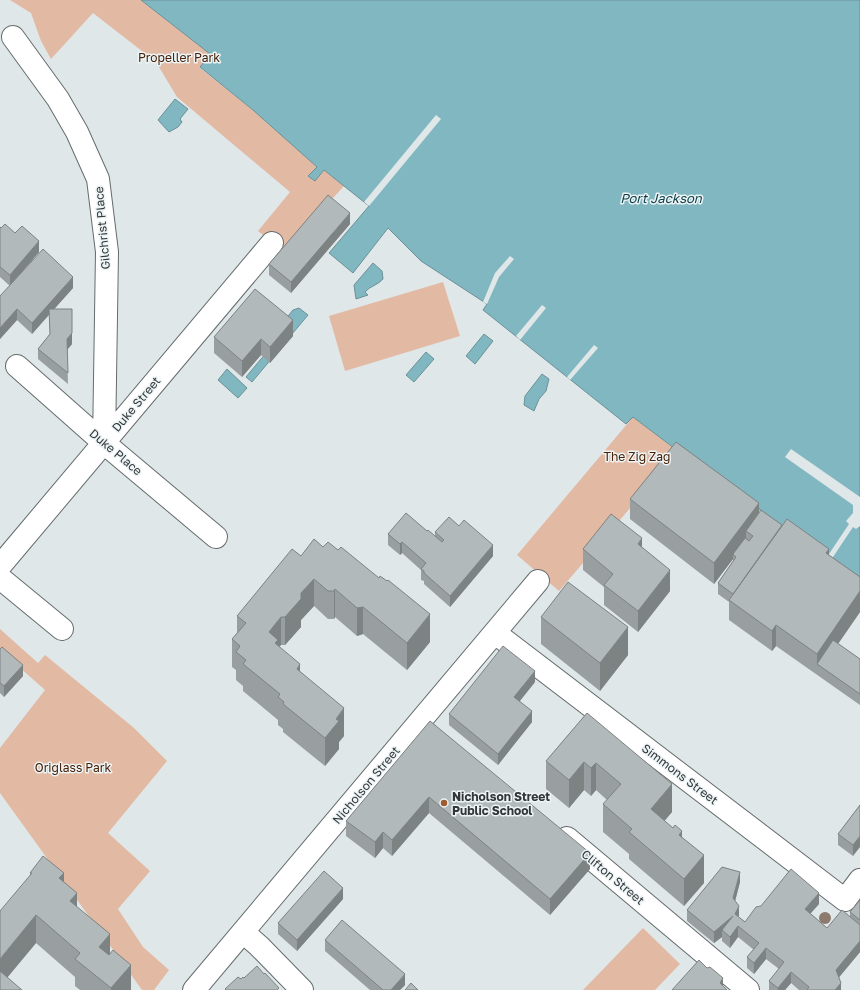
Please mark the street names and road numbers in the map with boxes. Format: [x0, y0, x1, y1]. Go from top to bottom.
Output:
street label: Gilchrist Place [91, 186, 113, 270]
street label: Duke Street [109, 373, 164, 435]
street label: Duke Place [87, 426, 145, 478]
street label: Simmons Street [639, 740, 721, 808]
street label: Nicholson Street [329, 743, 403, 827]
street label: Clifton Street [578, 846, 648, 908]

